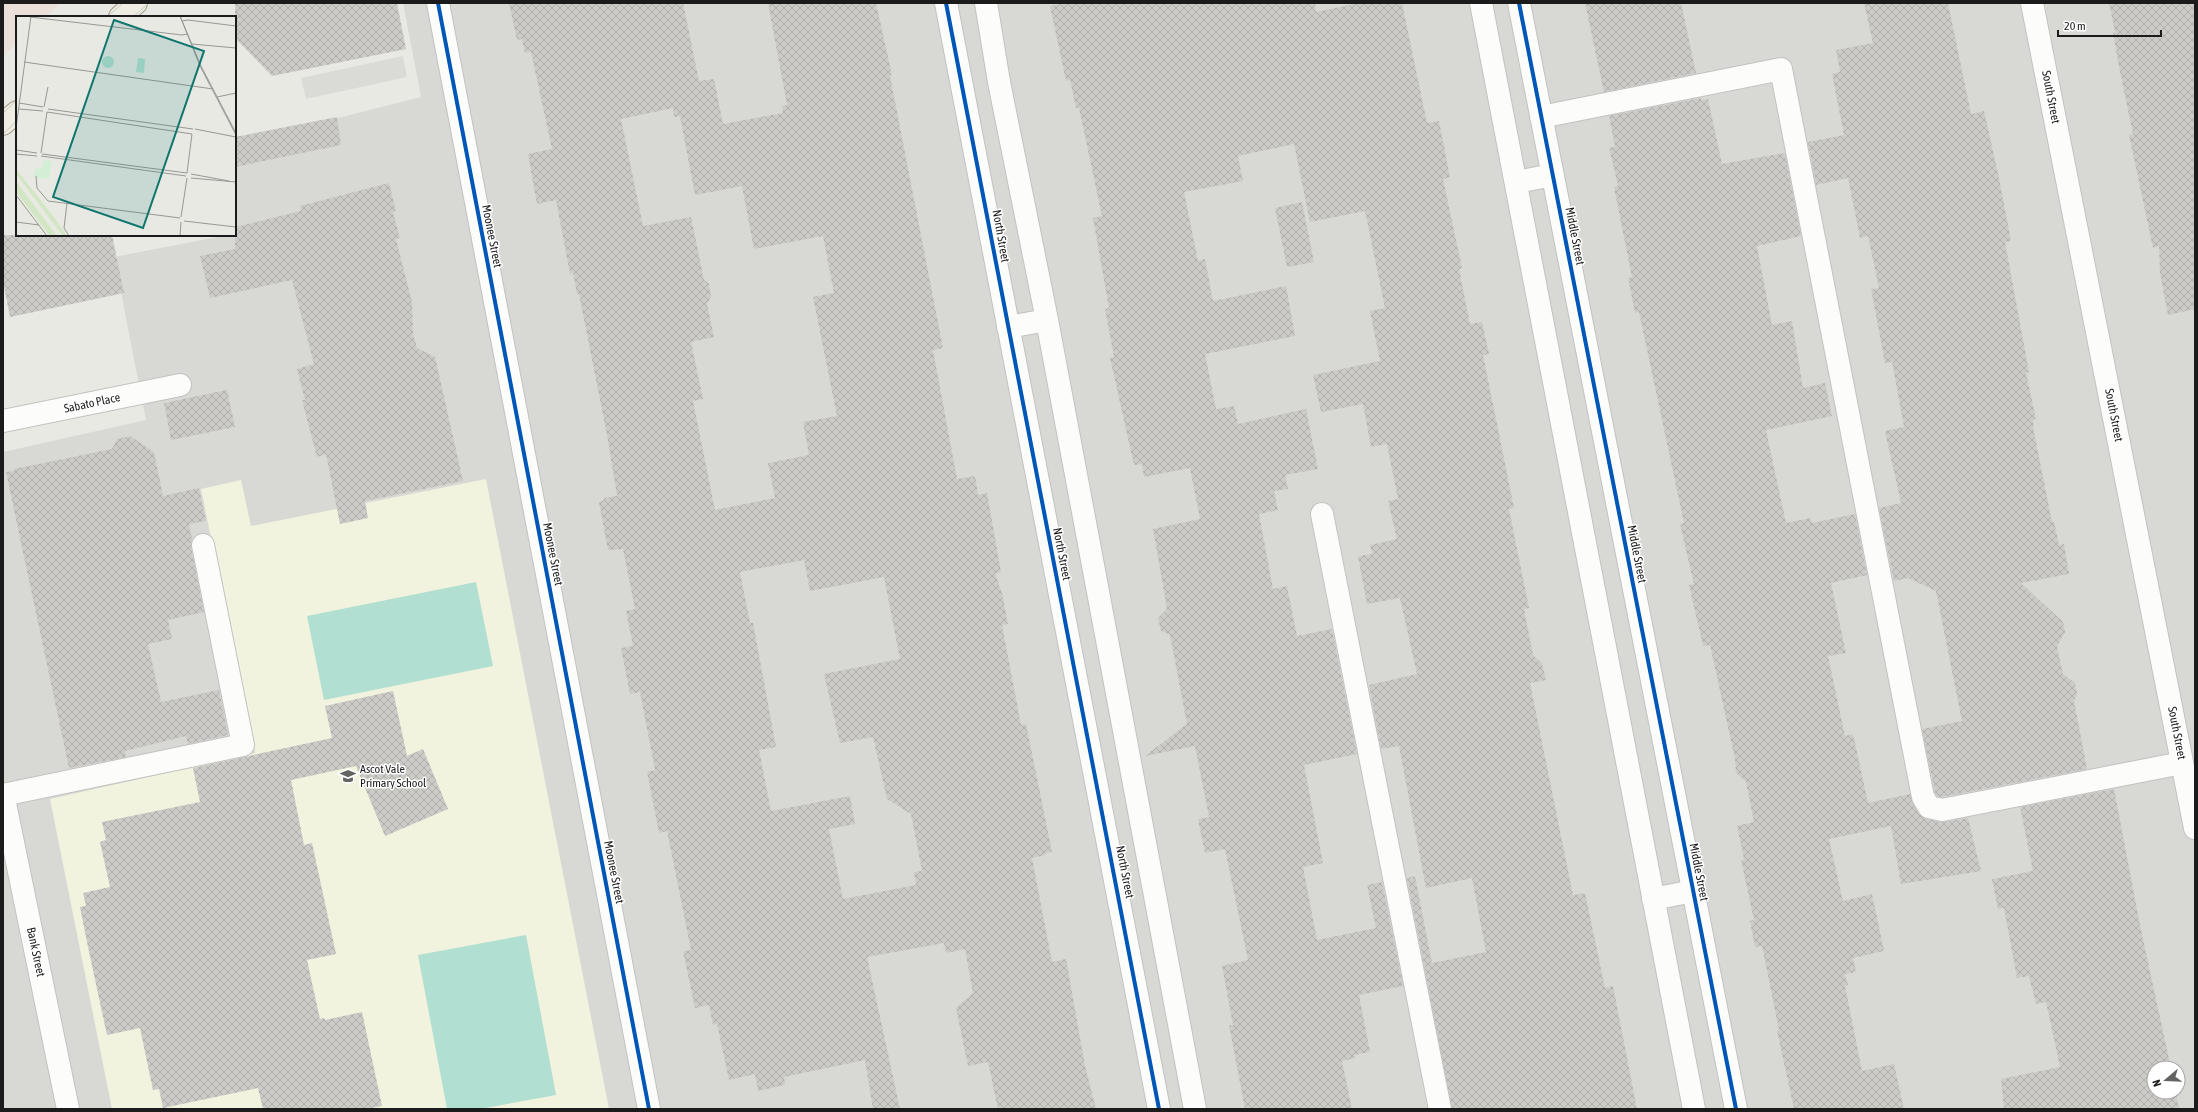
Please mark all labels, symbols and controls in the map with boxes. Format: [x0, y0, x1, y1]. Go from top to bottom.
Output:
scale bar [2058, 12, 2161, 38]
inset map [16, 16, 236, 236]
text: 20 m [2064, 19, 2086, 33]
street label: South Street [2039, 69, 2063, 125]
street label: Moonee Street [479, 203, 505, 269]
street label: Middle Street [1563, 206, 1588, 267]
street label: North Street [989, 208, 1013, 264]
street label: South Street [2102, 387, 2126, 443]
street label: Sabato Place [63, 390, 121, 416]
street label: Moonee Street [540, 521, 566, 587]
street label: Middle Street [1625, 524, 1650, 585]
street label: North Street [1050, 526, 1074, 582]
street label: South Street [2165, 705, 2189, 761]
place label: Ascot Vale Primary School [360, 762, 427, 790]
school or university icon: Ascot Vale Primary School [339, 767, 357, 785]
street label: Moonee Street [601, 839, 627, 905]
street label: Middle Street [1687, 842, 1712, 903]
street label: North Street [1113, 844, 1137, 900]
street label: Bank Street [24, 926, 48, 979]
north arrow [2146, 1060, 2186, 1100]
text: N [2150, 1078, 2163, 1088]

